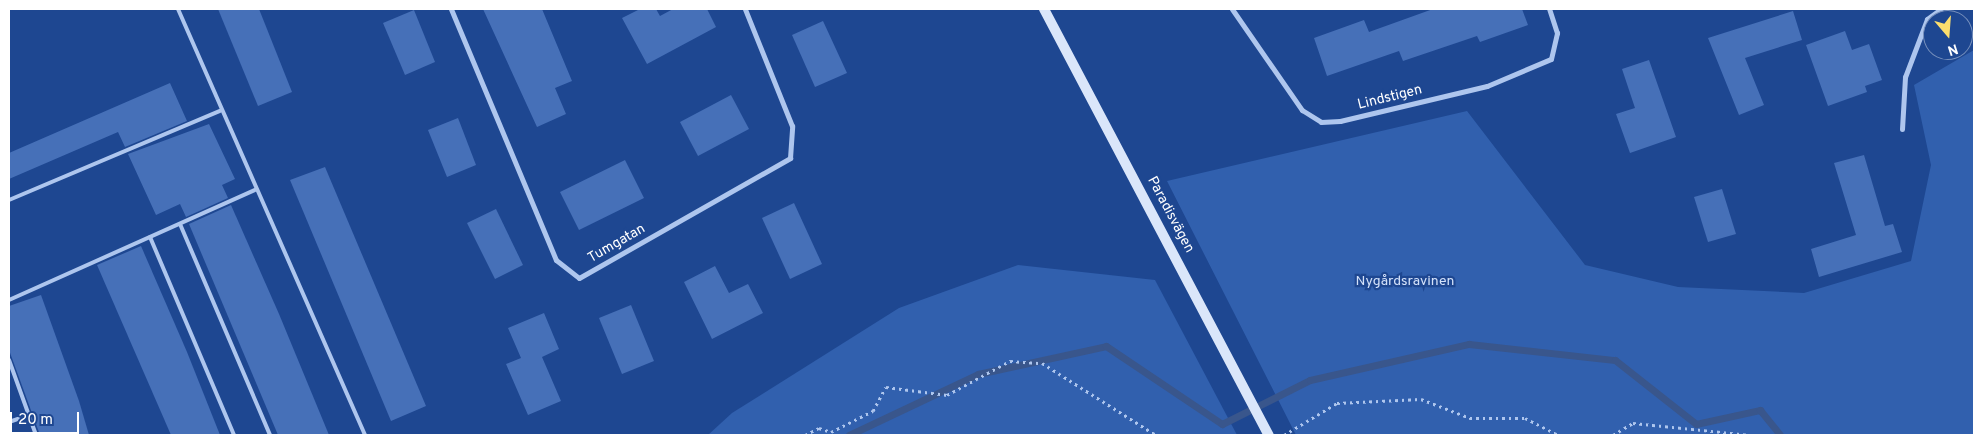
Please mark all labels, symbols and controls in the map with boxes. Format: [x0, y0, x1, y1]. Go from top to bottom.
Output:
north arrow [1923, 10, 1973, 60]
text: N [1945, 39, 1960, 58]
street label: Lindstigen [1356, 82, 1424, 114]
street label: Paradisvägen [1143, 174, 1197, 256]
street label: Tumgatan [585, 221, 649, 267]
park label: Nygårdsravinen [1356, 274, 1454, 290]
scale bar [12, 402, 81, 434]
text: 20 m [18, 411, 53, 430]

